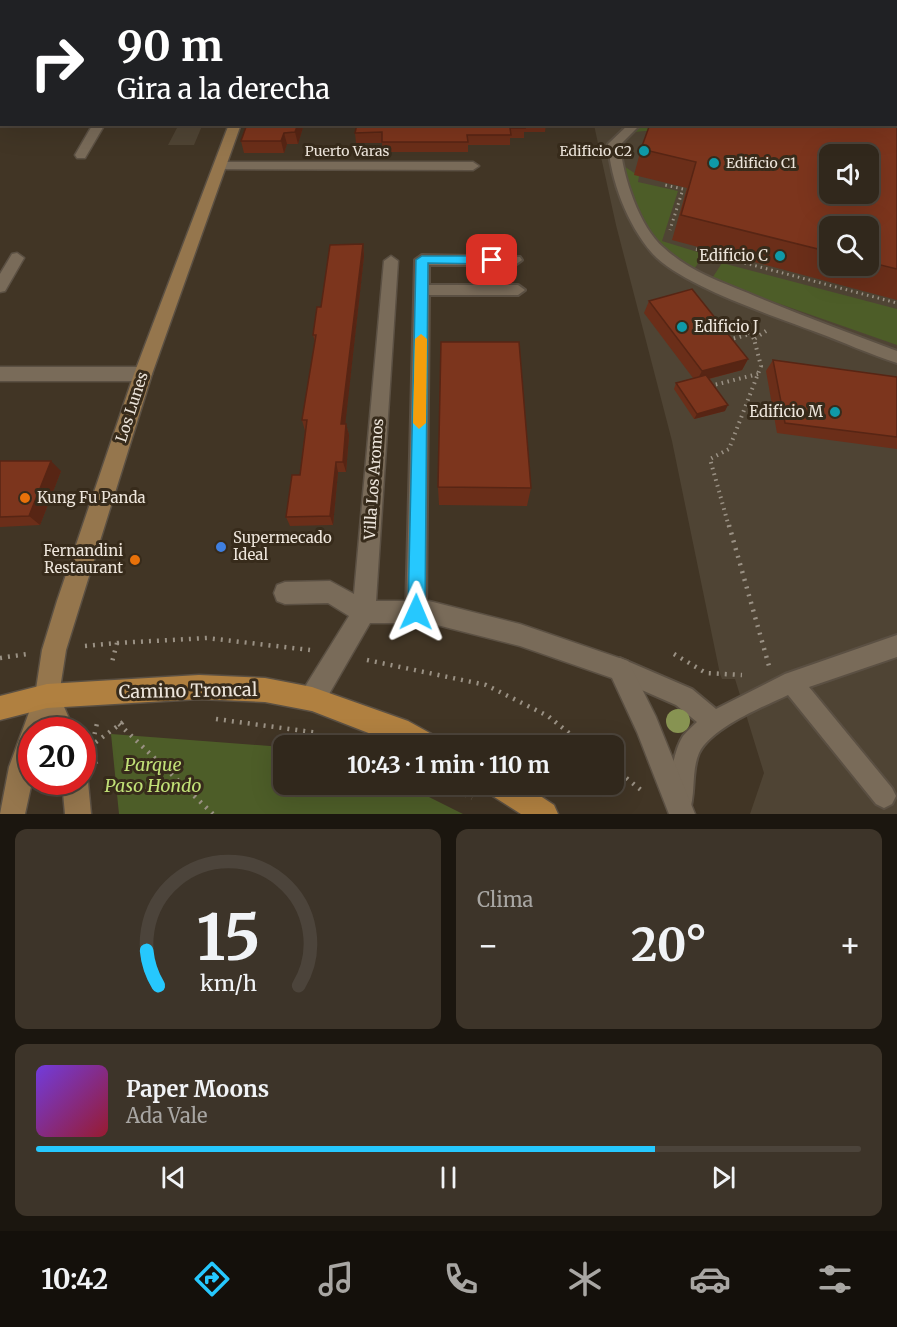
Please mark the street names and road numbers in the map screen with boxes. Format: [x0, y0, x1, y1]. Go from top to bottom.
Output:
street label: Puerto Varas [305, 142, 389, 160]
street label: Los Lunes [111, 369, 152, 444]
street label: Villa Los Aromos [360, 418, 387, 541]
street label: Camino Troncal [118, 678, 258, 703]

